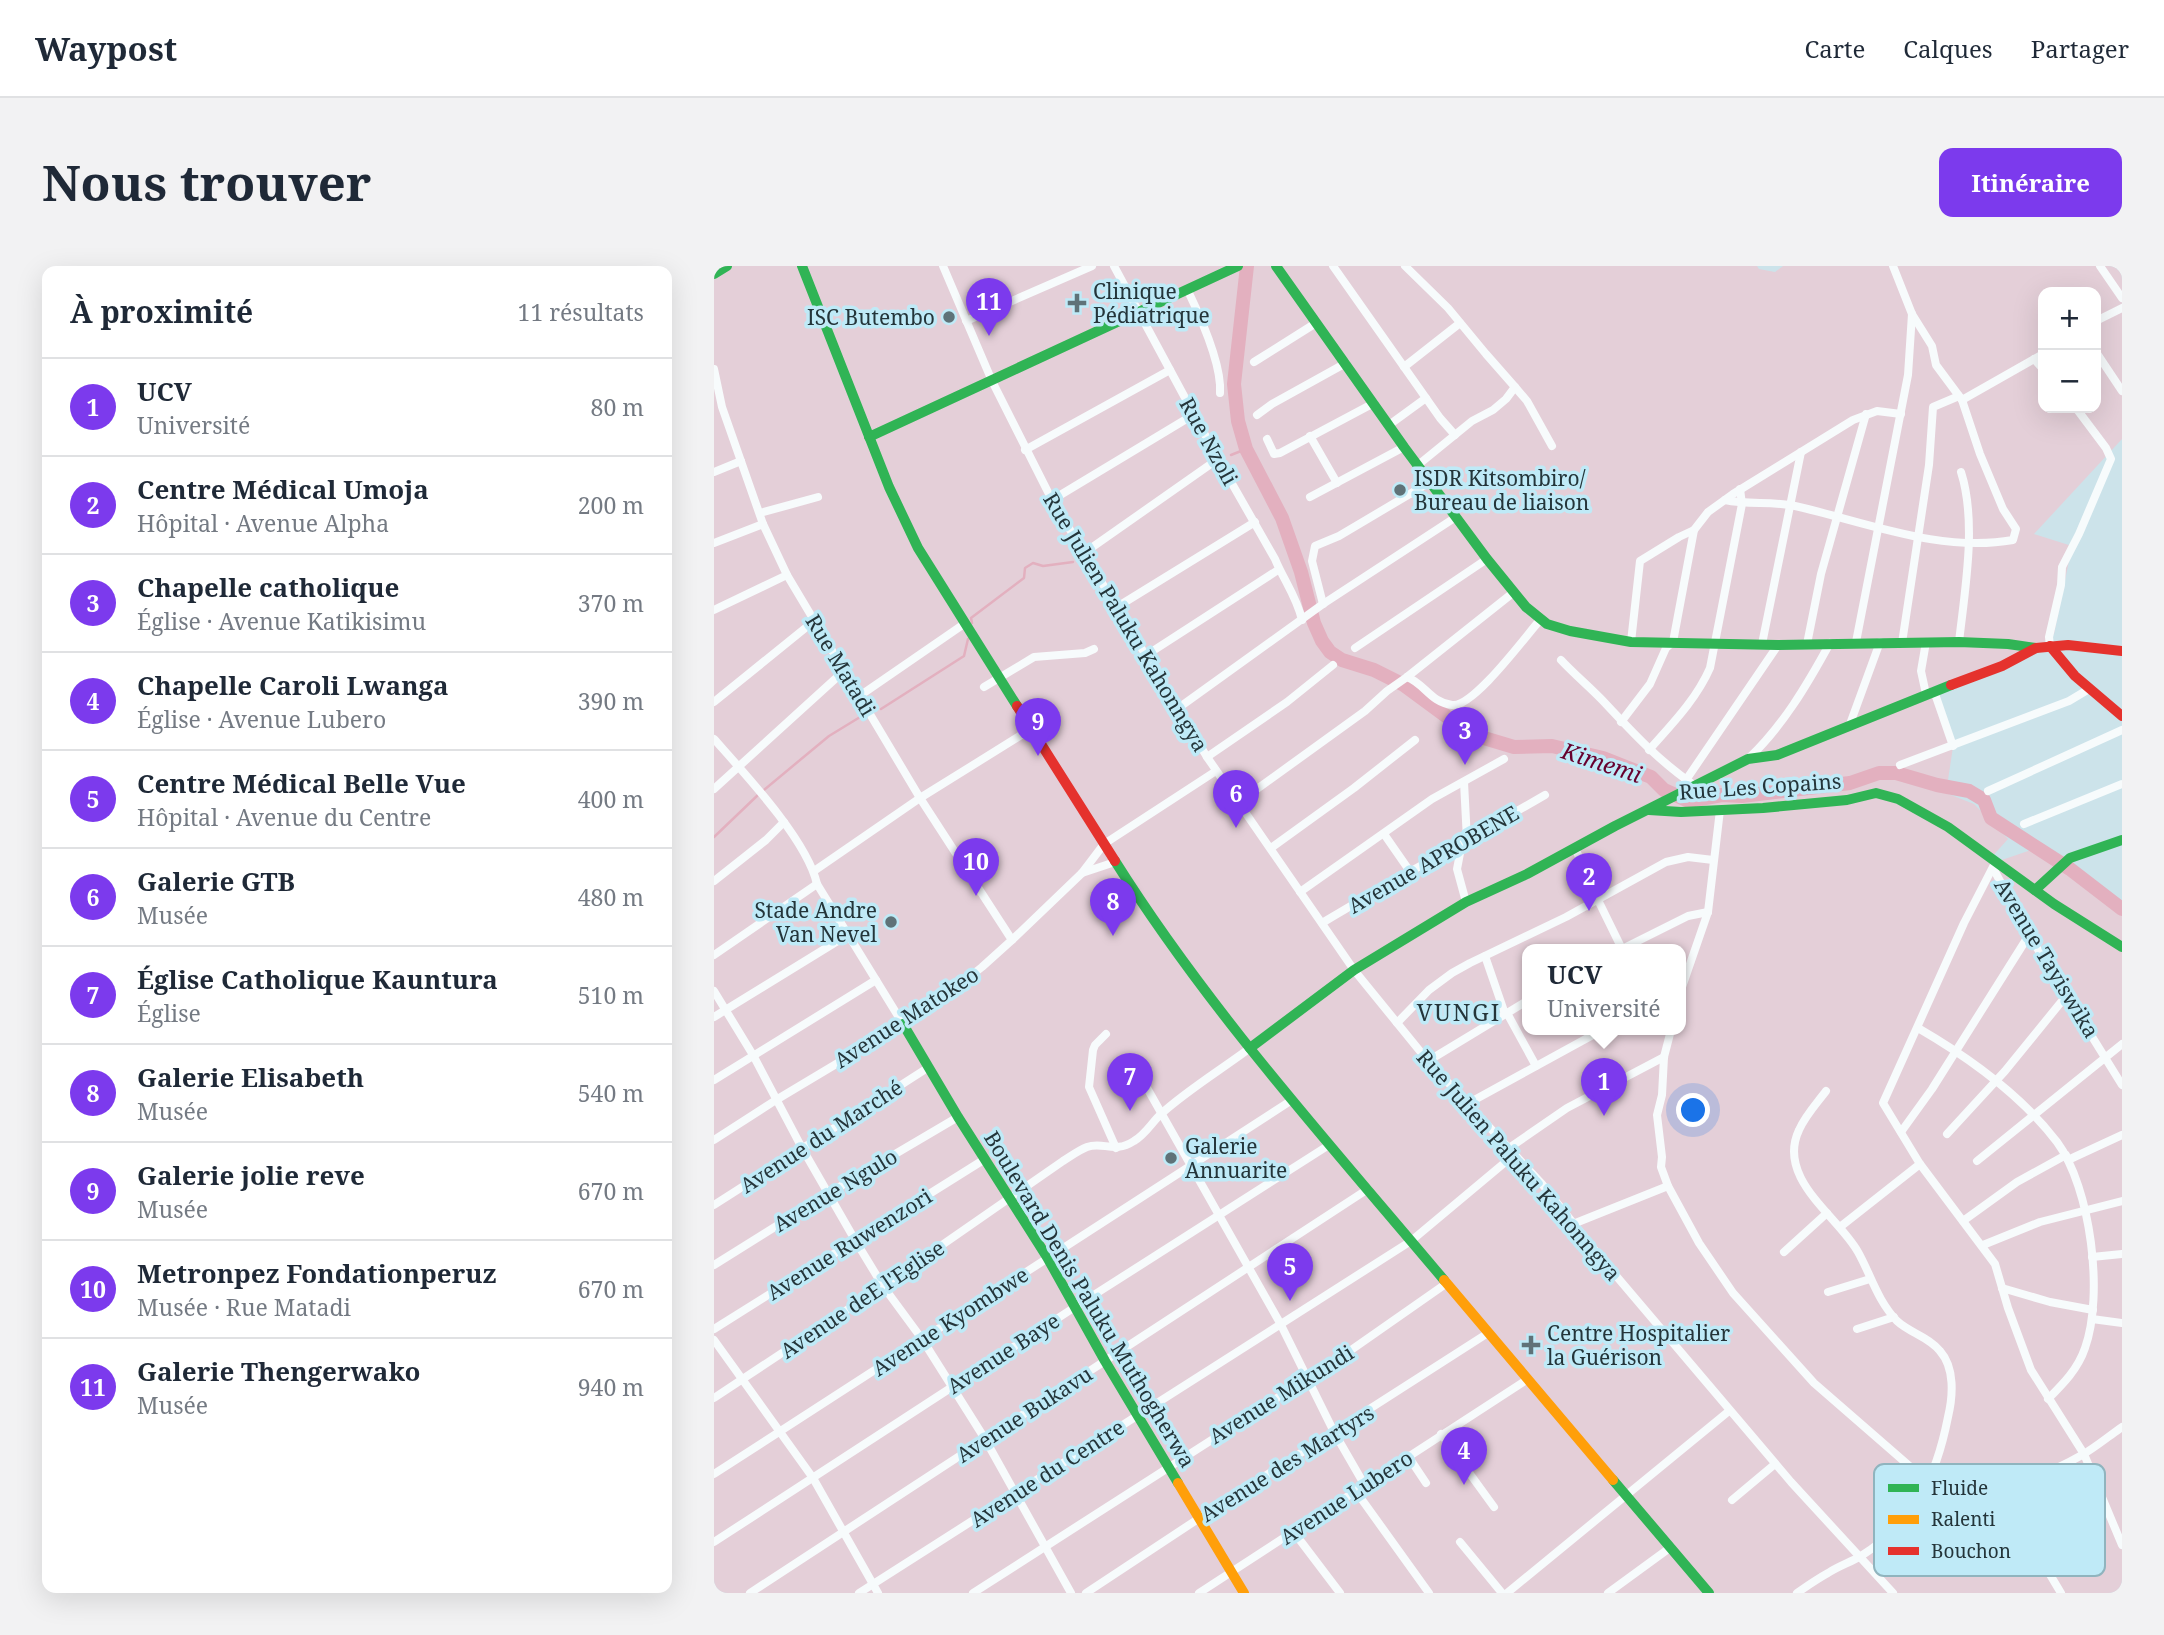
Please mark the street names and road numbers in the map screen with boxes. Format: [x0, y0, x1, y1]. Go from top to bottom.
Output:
street label: Rue Nzoli [1174, 392, 1245, 490]
street label: Rue Julien Paluku Kahonngya [1037, 487, 1215, 757]
street label: Rue Matadi [800, 609, 883, 721]
street label: Rue Les Copains [1678, 766, 1842, 806]
street label: Avenue APROBENE [1342, 799, 1524, 919]
street label: Avenue Tayiswika [1988, 873, 2106, 1043]
street label: Avenue Matokeo [828, 960, 984, 1074]
street label: Rue Julien Paluku Kahonngya [1411, 1044, 1627, 1286]
street label: Avenue du Marché [734, 1073, 908, 1199]
street label: Boulevard Denis Paluku Muthogherwa [978, 1126, 1202, 1472]
street label: Avenue Ngulo [768, 1142, 902, 1238]
street label: Avenue Ruwenzori [761, 1182, 937, 1306]
street label: Avenue deE l'Eglise [774, 1234, 950, 1364]
street label: Avenue Kyombwe [867, 1260, 1033, 1382]
street label: Avenue Baye [941, 1306, 1065, 1400]
street label: Avenue Mikundi [1203, 1338, 1359, 1450]
street label: Avenue Bukavu [950, 1359, 1098, 1469]
street label: Avenue des Martyrs [1195, 1398, 1379, 1528]
street label: Avenue du Centre [965, 1413, 1129, 1533]
street label: Avenue Lubero [1274, 1444, 1418, 1550]

